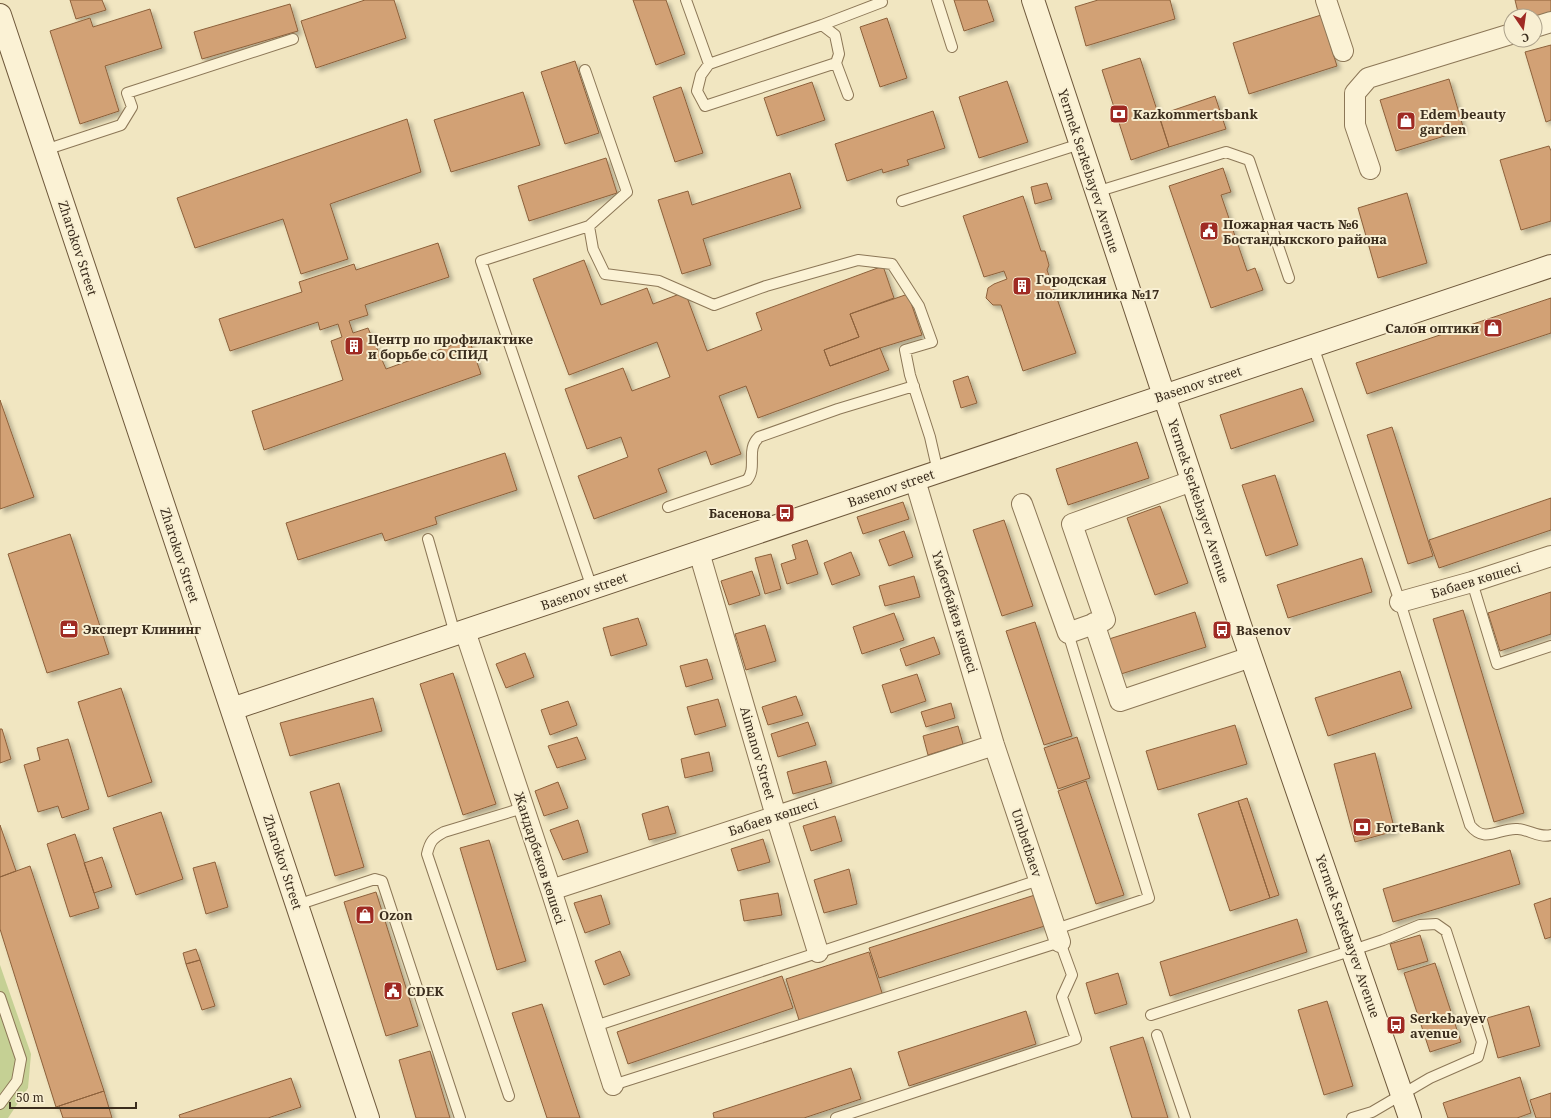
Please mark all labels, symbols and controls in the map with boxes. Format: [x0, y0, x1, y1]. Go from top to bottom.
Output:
north arrow [1503, 8, 1543, 48]
text: С [1520, 30, 1531, 46]
street label: Yermek Serkebayev Avenue [1054, 86, 1124, 255]
bank icon: Kazkommertsbank [1108, 103, 1130, 125]
place label: Kazkommertsbank [1133, 105, 1259, 123]
place label: Edem beauty garden [1420, 105, 1506, 138]
shop icon: Edem beauty garden [1395, 110, 1417, 132]
street label: Zharokov Street [54, 198, 102, 298]
place label: Пожарная часть №6 Бостандыкского района [1223, 215, 1387, 248]
public building icon: Пожарная часть №6 Бостандыкского района [1198, 220, 1220, 242]
place label: Городская поликлиника №17 [1036, 270, 1159, 303]
building icon: Городская поликлиника №17 [1011, 275, 1033, 297]
shop icon: Салон оптики [1482, 317, 1504, 339]
place label: Салон оптики [1385, 319, 1479, 337]
place label: Центр по профилактике и борьбе со СПИД [368, 330, 533, 363]
building icon: Центр по профилактике и борьбе со СПИД [343, 335, 365, 357]
street label: Basenov street [1152, 361, 1244, 407]
street label: Yermek Serkebayev Avenue [1164, 416, 1234, 585]
street label: Basenov street [845, 465, 937, 511]
bus stop icon: Басенова [774, 502, 796, 524]
place label: Басенова [709, 504, 771, 522]
street label: Zharokov Street [156, 505, 204, 605]
street label: Үмбетбайев көшесі [928, 548, 982, 676]
street label: Бабаев көшесі [1429, 558, 1524, 602]
street label: Basenov street [538, 568, 630, 614]
office icon: Эксперт Клининг [58, 618, 80, 640]
bus stop icon: Basenov [1211, 619, 1233, 641]
place label: Эксперт Клининг [83, 620, 201, 638]
place label: Basenov [1236, 621, 1291, 639]
street label: Aimanov Street [736, 704, 780, 802]
street label: Жандарбеков көшесі [510, 789, 570, 927]
street label: Бабаев көшесі [726, 794, 821, 840]
street label: Umbetbaev [1007, 807, 1047, 880]
street label: Zharokov Street [259, 812, 307, 912]
bank icon: ForteBank [1351, 816, 1373, 838]
place label: ForteBank [1376, 818, 1445, 836]
street label: Yermek Serkebayev Avenue [1311, 851, 1384, 1020]
shop icon: Ozon [354, 904, 376, 926]
place label: Ozon [379, 906, 413, 924]
public building icon: CDEK [382, 980, 404, 1002]
place label: CDEK [407, 982, 444, 1000]
place label: Serkebayev avenue [1410, 1009, 1486, 1042]
bus stop icon: Serkebayev avenue [1385, 1014, 1407, 1036]
scale bar [10, 1084, 136, 1110]
text: 50 m [16, 1089, 44, 1106]

